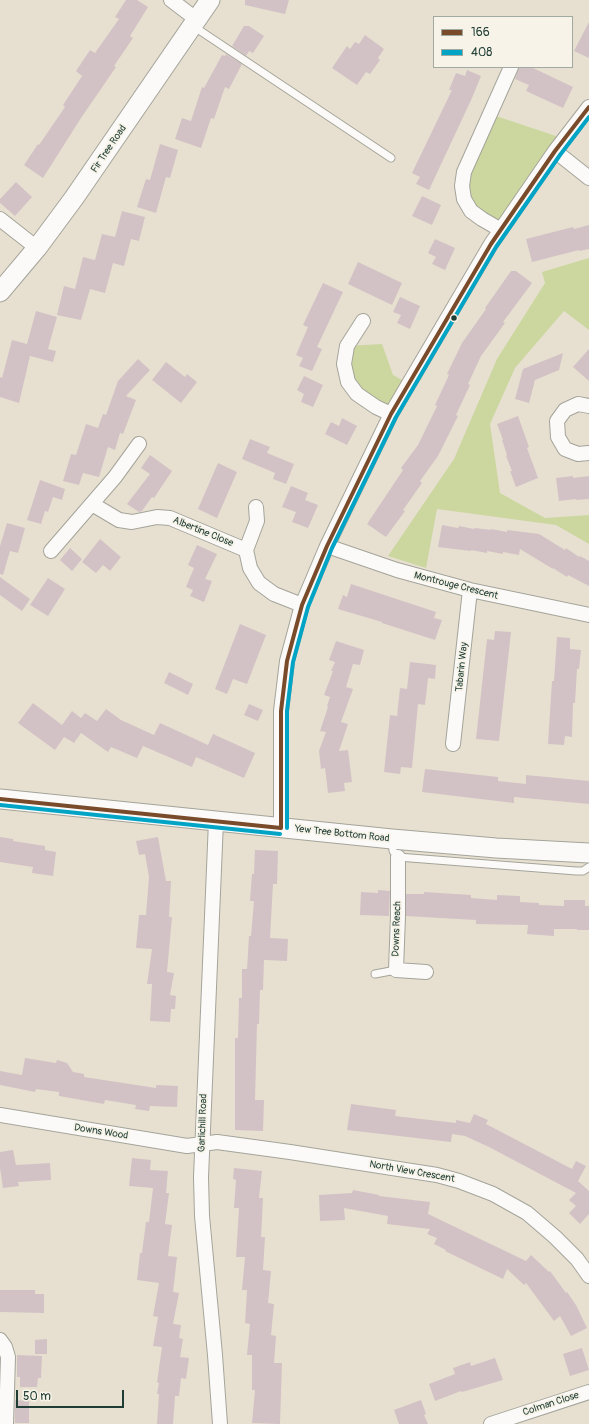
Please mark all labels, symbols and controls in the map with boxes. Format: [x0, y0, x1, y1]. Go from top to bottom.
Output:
legend [433, 16, 573, 68]
text: 166 [471, 25, 490, 40]
text: 408 [471, 45, 492, 60]
street label: Fir Tree Road [89, 123, 129, 175]
unlabelled marker [449, 313, 459, 323]
street label: Albertine Close [171, 514, 235, 550]
street label: Montrouge Crescent [413, 570, 499, 602]
street label: Tabarin Way [453, 642, 471, 692]
street label: Yew Tree Bottom Road [294, 823, 390, 845]
street label: Downs Reach [390, 901, 404, 957]
street label: Garlichill Road [196, 1094, 210, 1152]
street label: Downs Wood [73, 1122, 129, 1142]
street label: North View Crescent [368, 1159, 456, 1185]
scale bar [18, 1382, 126, 1408]
text: 50 m [23, 1389, 51, 1404]
street label: Colman Close [521, 1389, 581, 1419]

